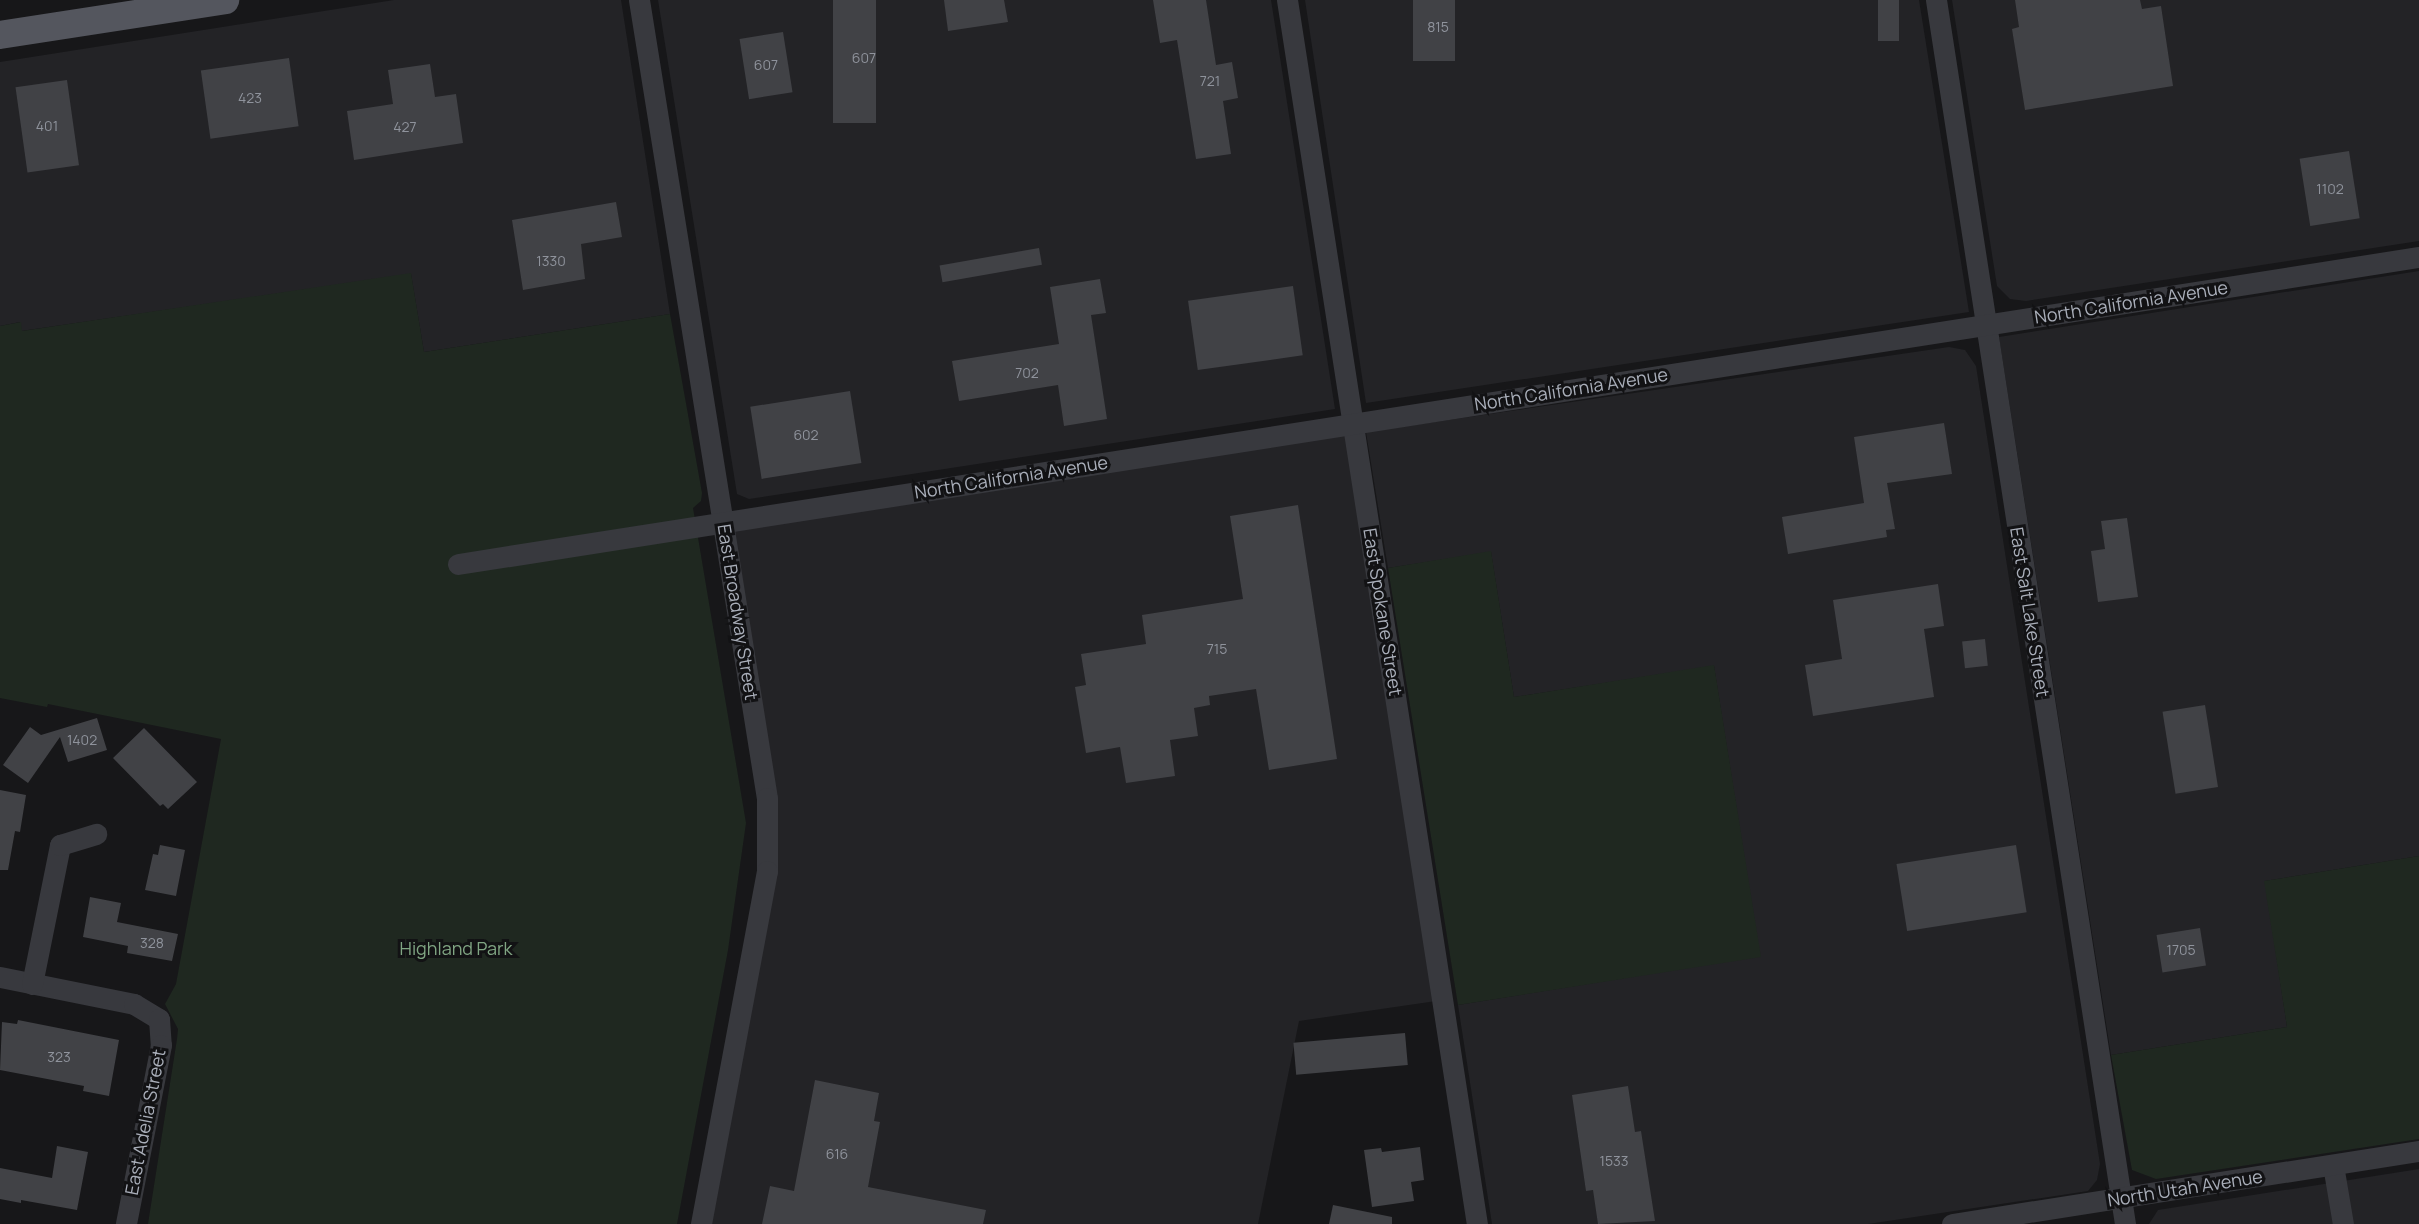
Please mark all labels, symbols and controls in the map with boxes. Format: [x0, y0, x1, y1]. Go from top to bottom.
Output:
house number: 815 [1427, 19, 1449, 35]
house number: 607 [852, 50, 876, 66]
house number: 607 [754, 57, 778, 73]
house number: 721 [1200, 73, 1220, 89]
house number: 423 [238, 90, 262, 106]
house number: 401 [36, 118, 58, 134]
house number: 427 [393, 119, 417, 135]
house number: 1102 [2316, 181, 2344, 197]
house number: 1330 [536, 253, 566, 269]
street label: North California Avenue [2033, 276, 2229, 328]
street label: North California Avenue [1473, 363, 1669, 415]
house number: 702 [1015, 365, 1039, 381]
house number: 602 [793, 427, 819, 443]
street label: North California Avenue [913, 451, 1109, 503]
street label: East Broadway Street [713, 522, 763, 702]
street label: East Salt Lake Street [2006, 526, 2054, 698]
street label: East Spokane Street [1359, 527, 1407, 697]
house number: 715 [1207, 641, 1227, 657]
house number: 1402 [67, 732, 97, 748]
house number: 328 [140, 935, 164, 951]
park label: Highland Park [400, 937, 512, 959]
house number: 1705 [2166, 942, 2196, 958]
street label: East Adelia Street [120, 1047, 170, 1197]
house number: 323 [47, 1049, 71, 1065]
house number: 616 [826, 1146, 848, 1162]
house number: 1533 [1599, 1153, 1629, 1169]
street label: North Utah Avenue [2106, 1165, 2264, 1211]

